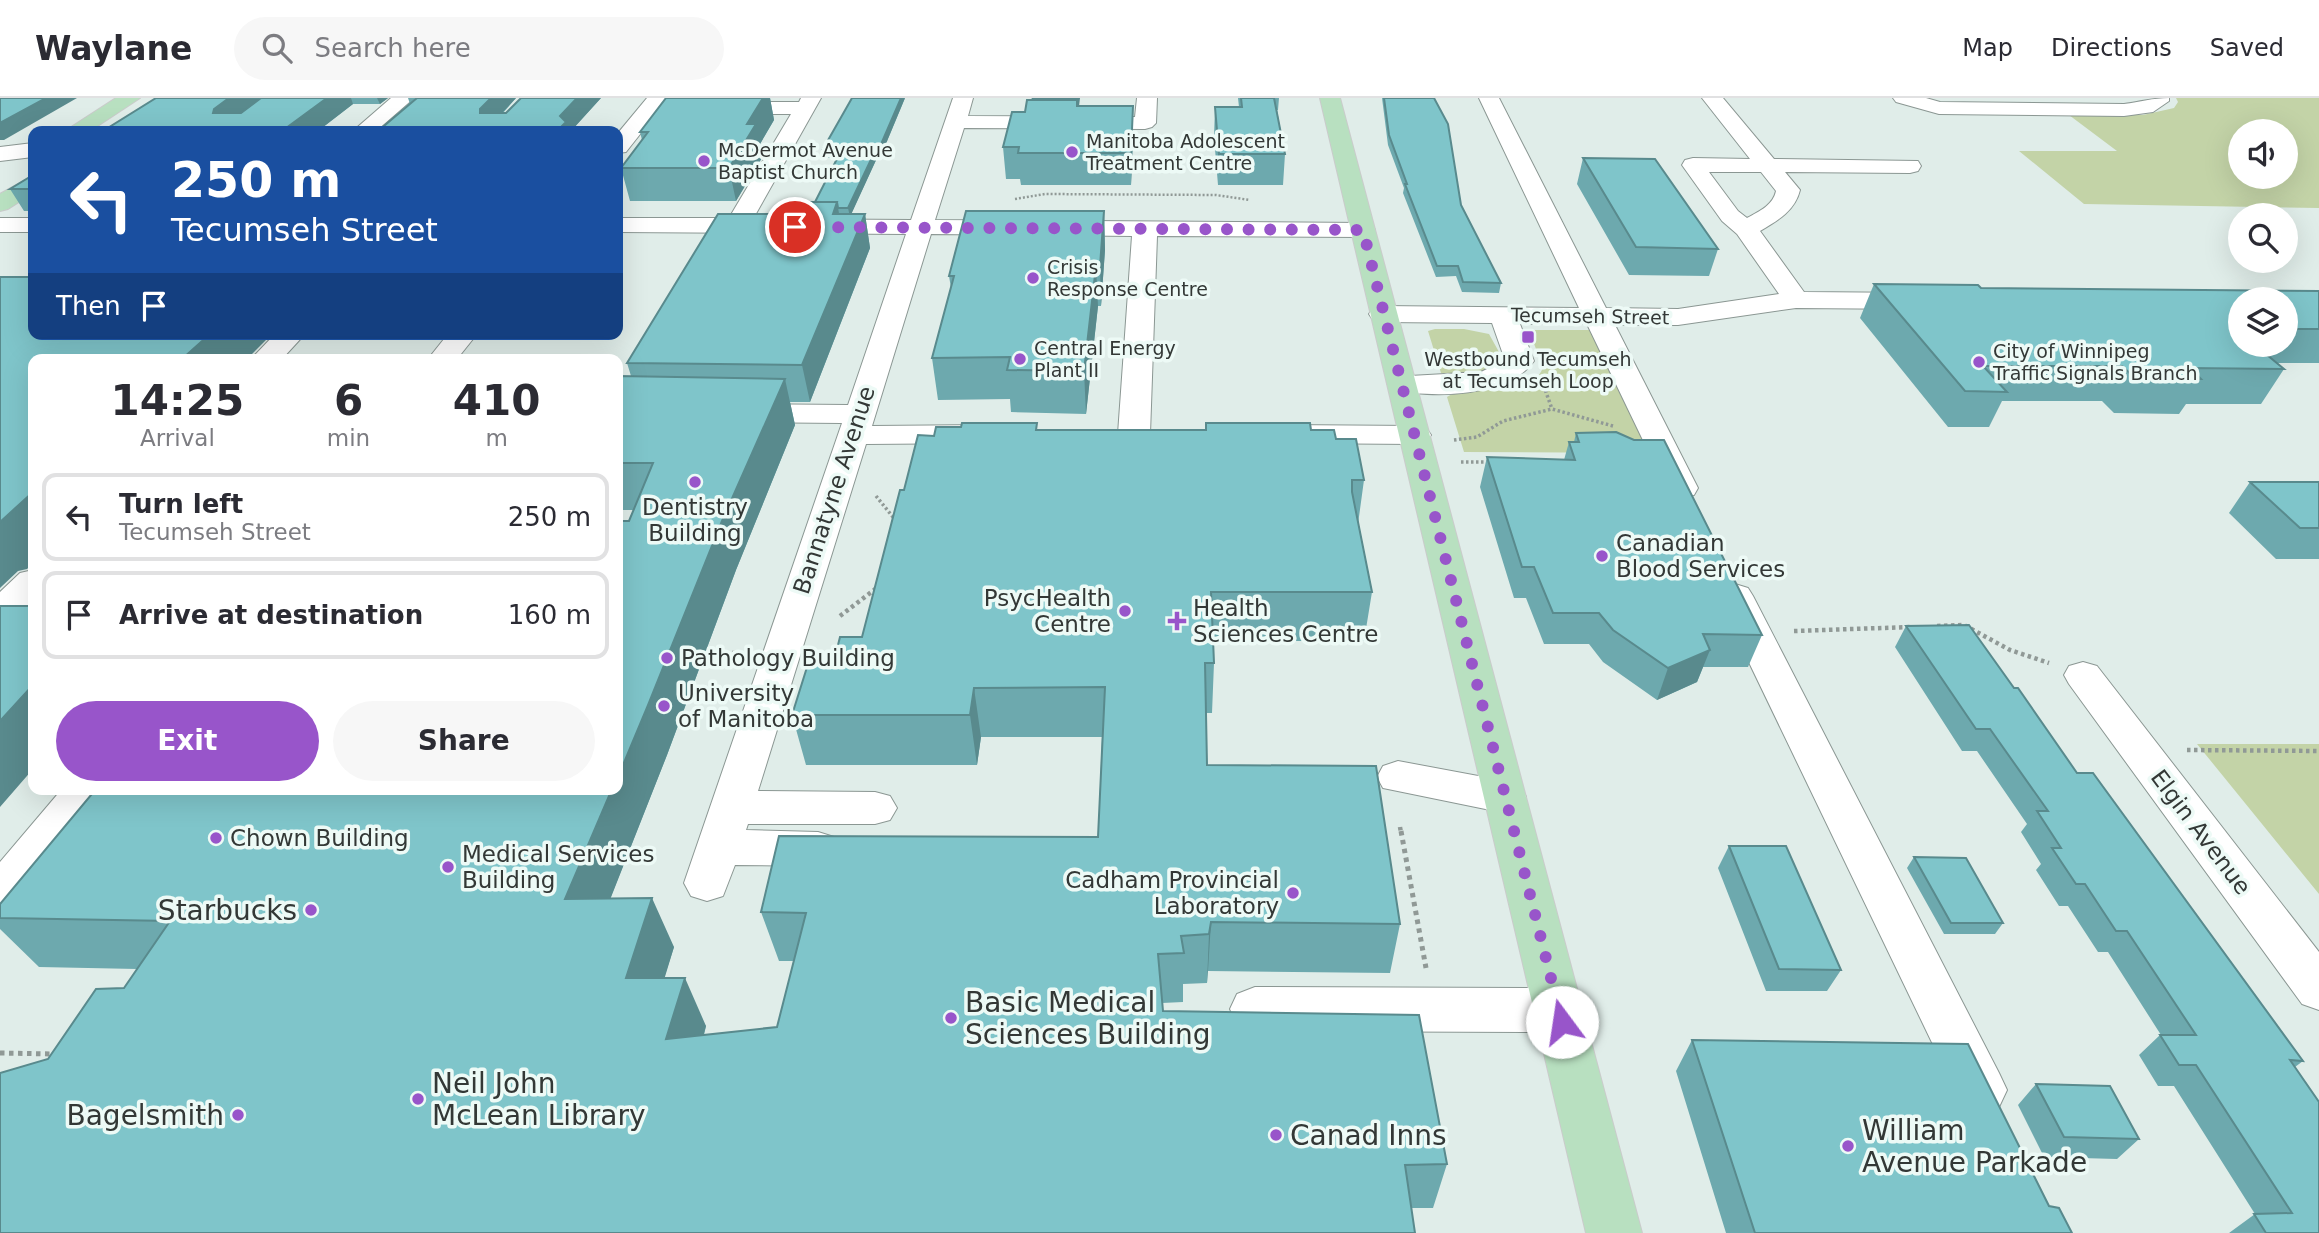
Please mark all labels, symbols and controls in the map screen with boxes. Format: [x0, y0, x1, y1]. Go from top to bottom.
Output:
search box [234, 17, 724, 80]
text: Waylane [35, 29, 192, 68]
icon: search [258, 29, 296, 67]
text: Search here [314, 33, 471, 63]
text: Map [1962, 34, 2013, 62]
text: Directions [2051, 34, 2172, 62]
text: Saved [2210, 34, 2284, 62]
map controls [2228, 119, 2298, 357]
button: sound [2228, 119, 2298, 189]
place label: Manitoba Adolescent Treatment Centre [1085, 130, 1285, 174]
place label: McDermot Avenue Baptist Church [718, 139, 893, 183]
marker: Manitoba Adolescent Treatment Centre [1064, 144, 1080, 160]
text: 250 m [171, 152, 341, 209]
marker: McDermot Avenue Baptist Church [696, 153, 712, 169]
icon: left [56, 154, 147, 245]
pin [765, 197, 825, 257]
button: search [2228, 203, 2298, 273]
icon: arrive [776, 208, 814, 246]
text: Tecumseh Street [171, 211, 438, 249]
place label: Crisis Response Centre [1047, 256, 1208, 300]
marker: Crisis Response Centre [1025, 270, 1041, 286]
icon: arrive [135, 287, 173, 325]
button: layers [2228, 287, 2298, 357]
text: Then [56, 291, 121, 321]
street label: Tecumseh Street [1510, 304, 1669, 328]
marker: Westbound Tecumseh at Tecumseh Loop [1520, 329, 1536, 345]
place label: Central Energy Plant II [1034, 337, 1176, 381]
place label: City of Winnipeg Traffic Signals Branch [1992, 340, 2197, 384]
place label: Westbound Tecumseh at Tecumseh Loop [1424, 348, 1632, 392]
marker: Central Energy Plant II [1012, 351, 1028, 367]
marker: City of Winnipeg Traffic Signals Branch [1971, 354, 1987, 370]
text: 14:25 [111, 376, 244, 425]
text: 6 [334, 376, 363, 425]
text: 410 [453, 376, 540, 425]
street label: Bannatyne Avenue [788, 383, 880, 597]
text: Arrival [140, 425, 215, 451]
text: min [327, 425, 370, 451]
text: m [485, 425, 508, 451]
marker: Dentistry Building [687, 474, 703, 490]
text: Turn left [119, 489, 243, 519]
place label: Dentistry Building [642, 494, 748, 546]
icon: left [60, 498, 98, 536]
text: 250 m [508, 502, 591, 532]
text: Tecumseh Street [119, 519, 311, 545]
place label: Canadian Blood Services [1616, 530, 1785, 582]
marker: Canadian Blood Services [1594, 548, 1610, 564]
place label: PsycHealth Centre [984, 585, 1111, 637]
place label: Health Sciences Centre [1193, 595, 1378, 647]
icon: arrive [60, 596, 98, 634]
text: Arrive at destination [119, 600, 423, 630]
text: 160 m [508, 600, 591, 630]
marker: PsycHealth Centre [1117, 603, 1133, 619]
marker: Health Sciences Centre [1167, 611, 1187, 631]
place label: Pathology Building [681, 645, 895, 671]
marker: Pathology Building [659, 650, 675, 666]
place label: University of Manitoba [678, 680, 814, 732]
marker: University of Manitoba [656, 698, 672, 714]
button: Exit [56, 701, 319, 781]
button: Share [333, 701, 595, 781]
street label: Elgin Avenue [2146, 765, 2256, 899]
place label: Chown Building [230, 825, 409, 851]
marker: Chown Building [208, 830, 224, 846]
place label: Medical Services Building [462, 841, 654, 893]
marker: Medical Services Building [440, 859, 456, 875]
place label: Cadham Provincial Laboratory [1065, 867, 1279, 919]
marker: Cadham Provincial Laboratory [1285, 885, 1301, 901]
place label: Starbucks [158, 894, 297, 927]
marker: Starbucks [303, 902, 319, 918]
position arrow [1525, 985, 1599, 1059]
place label: Basic Medical Sciences Building [965, 986, 1211, 1051]
marker: Basic Medical Sciences Building [943, 1010, 959, 1026]
place label: Neil John McLean Library [432, 1067, 646, 1132]
marker: Neil John McLean Library [410, 1091, 426, 1107]
place label: Bagelsmith [66, 1099, 224, 1132]
marker: Bagelsmith [230, 1107, 246, 1123]
place label: William Avenue Parkade [1862, 1114, 2087, 1179]
place label: Canad Inns [1290, 1119, 1447, 1152]
marker: Canad Inns [1268, 1127, 1284, 1143]
marker: William Avenue Parkade [1840, 1138, 1856, 1154]

